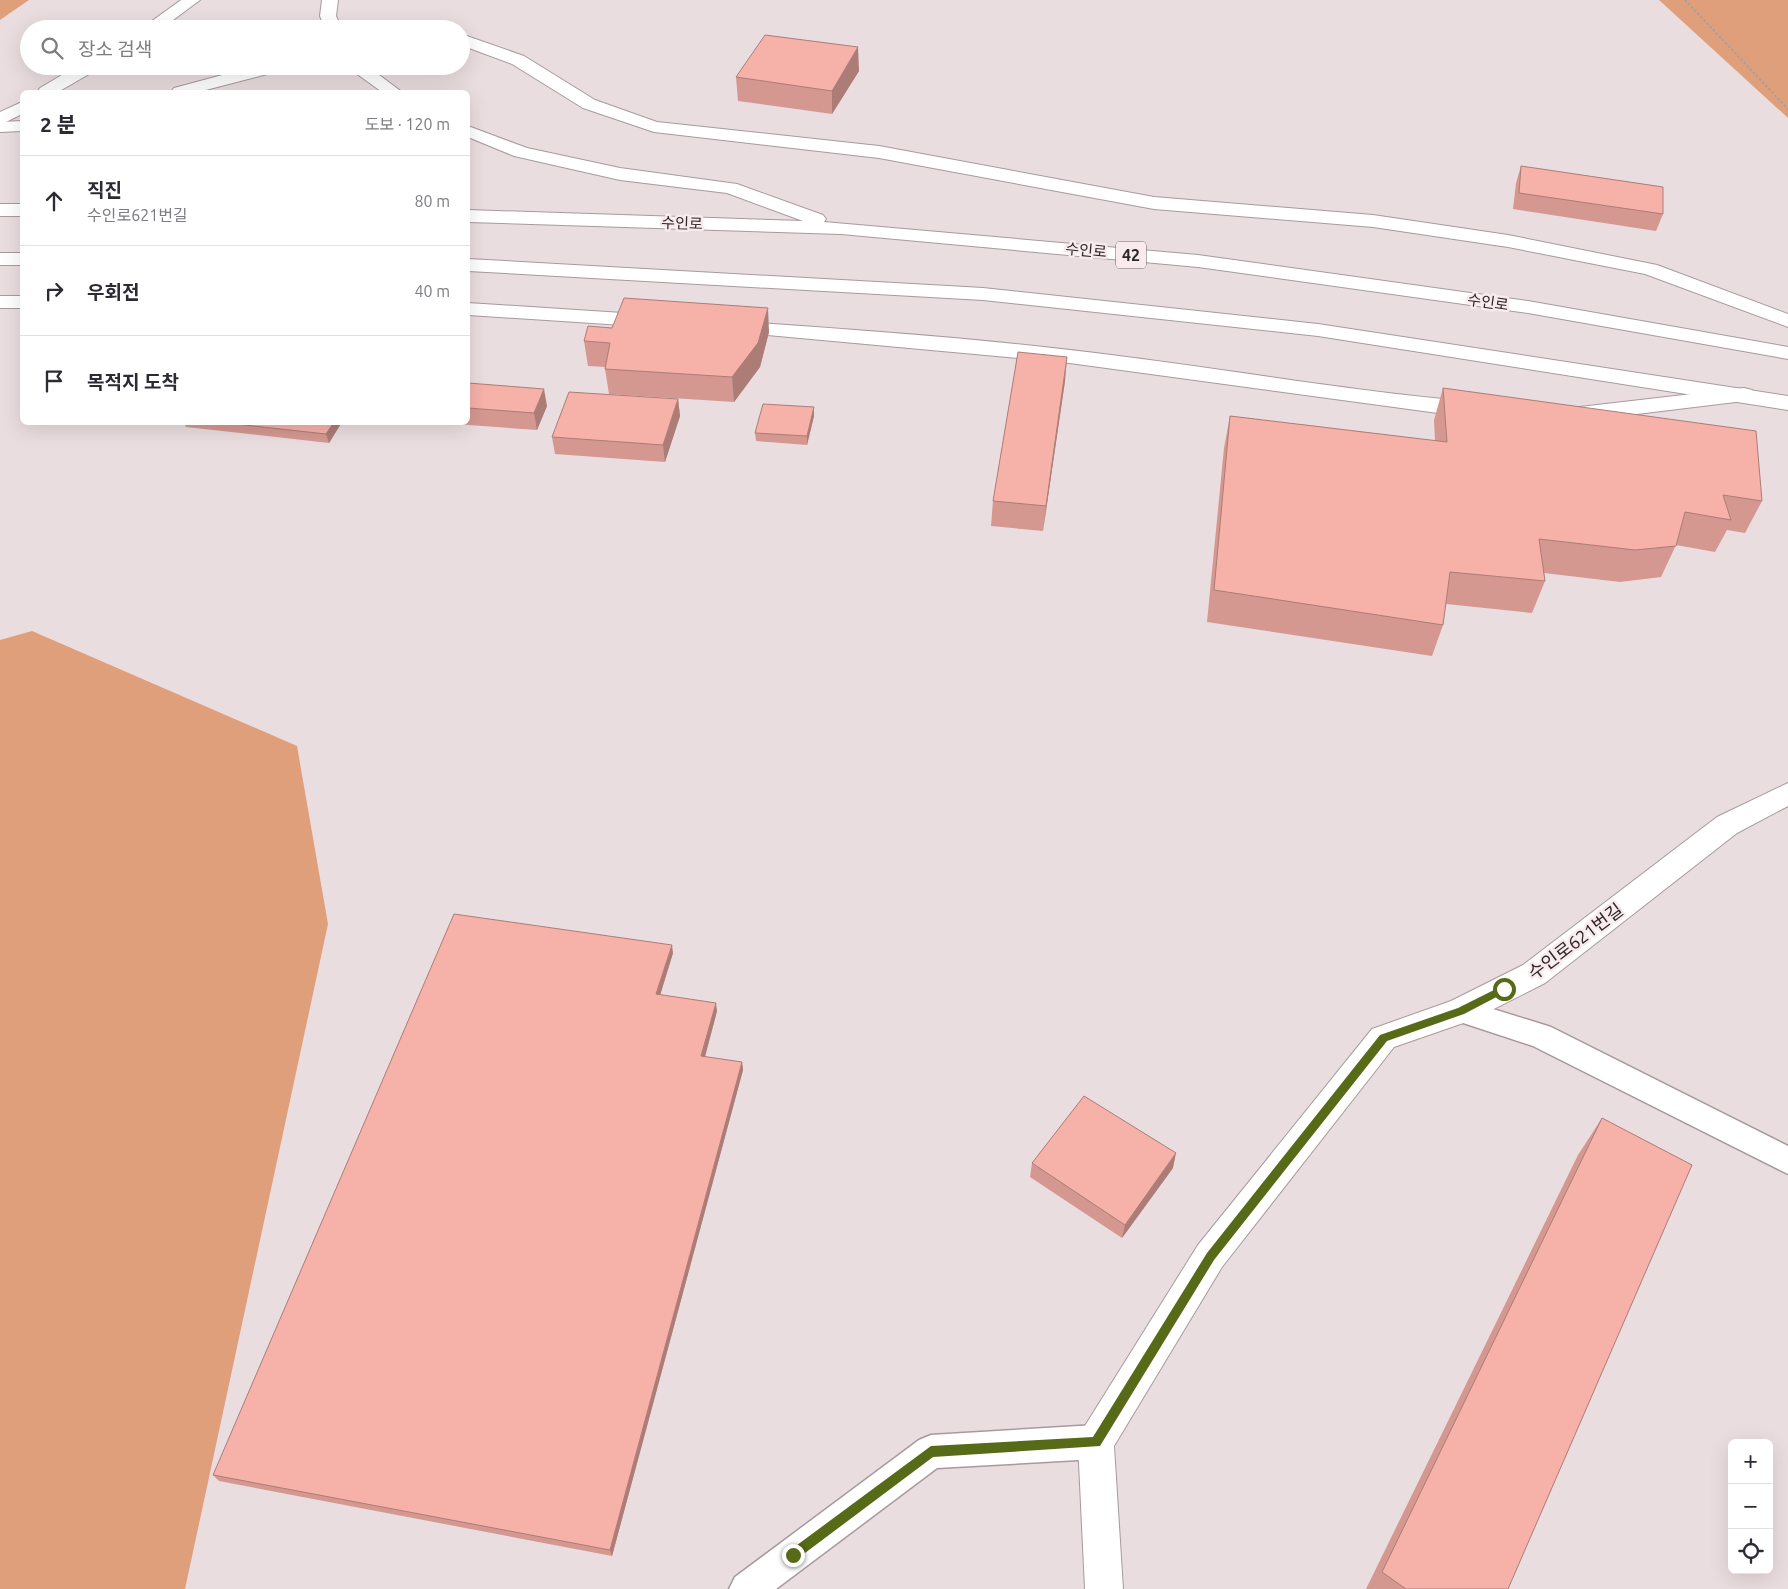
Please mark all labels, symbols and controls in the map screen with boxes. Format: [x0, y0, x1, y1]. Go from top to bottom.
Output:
search box [20, 20, 470, 75]
icon: search [38, 34, 66, 62]
text: 장소 검색 [78, 38, 152, 60]
text: 2 분 [40, 112, 76, 136]
text: 도보 · 120 m [365, 115, 450, 133]
text: 직진 [87, 179, 122, 201]
icon: ahead [40, 187, 68, 215]
text: 80 m [414, 192, 450, 210]
text: 수인로621번길 [87, 206, 188, 224]
street label: 수인로 [661, 214, 703, 232]
street label: 수인로 [1065, 240, 1107, 260]
road number: 42 [1116, 242, 1146, 268]
icon: right [40, 277, 68, 305]
text: 우회전 [87, 281, 139, 303]
text: 40 m [414, 282, 450, 300]
street label: 수인로 [1466, 291, 1510, 313]
icon: arrive [40, 367, 68, 395]
text: 목적지 도착 [87, 371, 179, 393]
street label: 수인로621번길 [1524, 899, 1626, 983]
route start [1493, 978, 1516, 1001]
map controls [1728, 1439, 1773, 1574]
button: + [1728, 1439, 1773, 1484]
button: − [1728, 1484, 1773, 1529]
button: locate [1728, 1529, 1773, 1574]
route end [782, 1544, 805, 1567]

